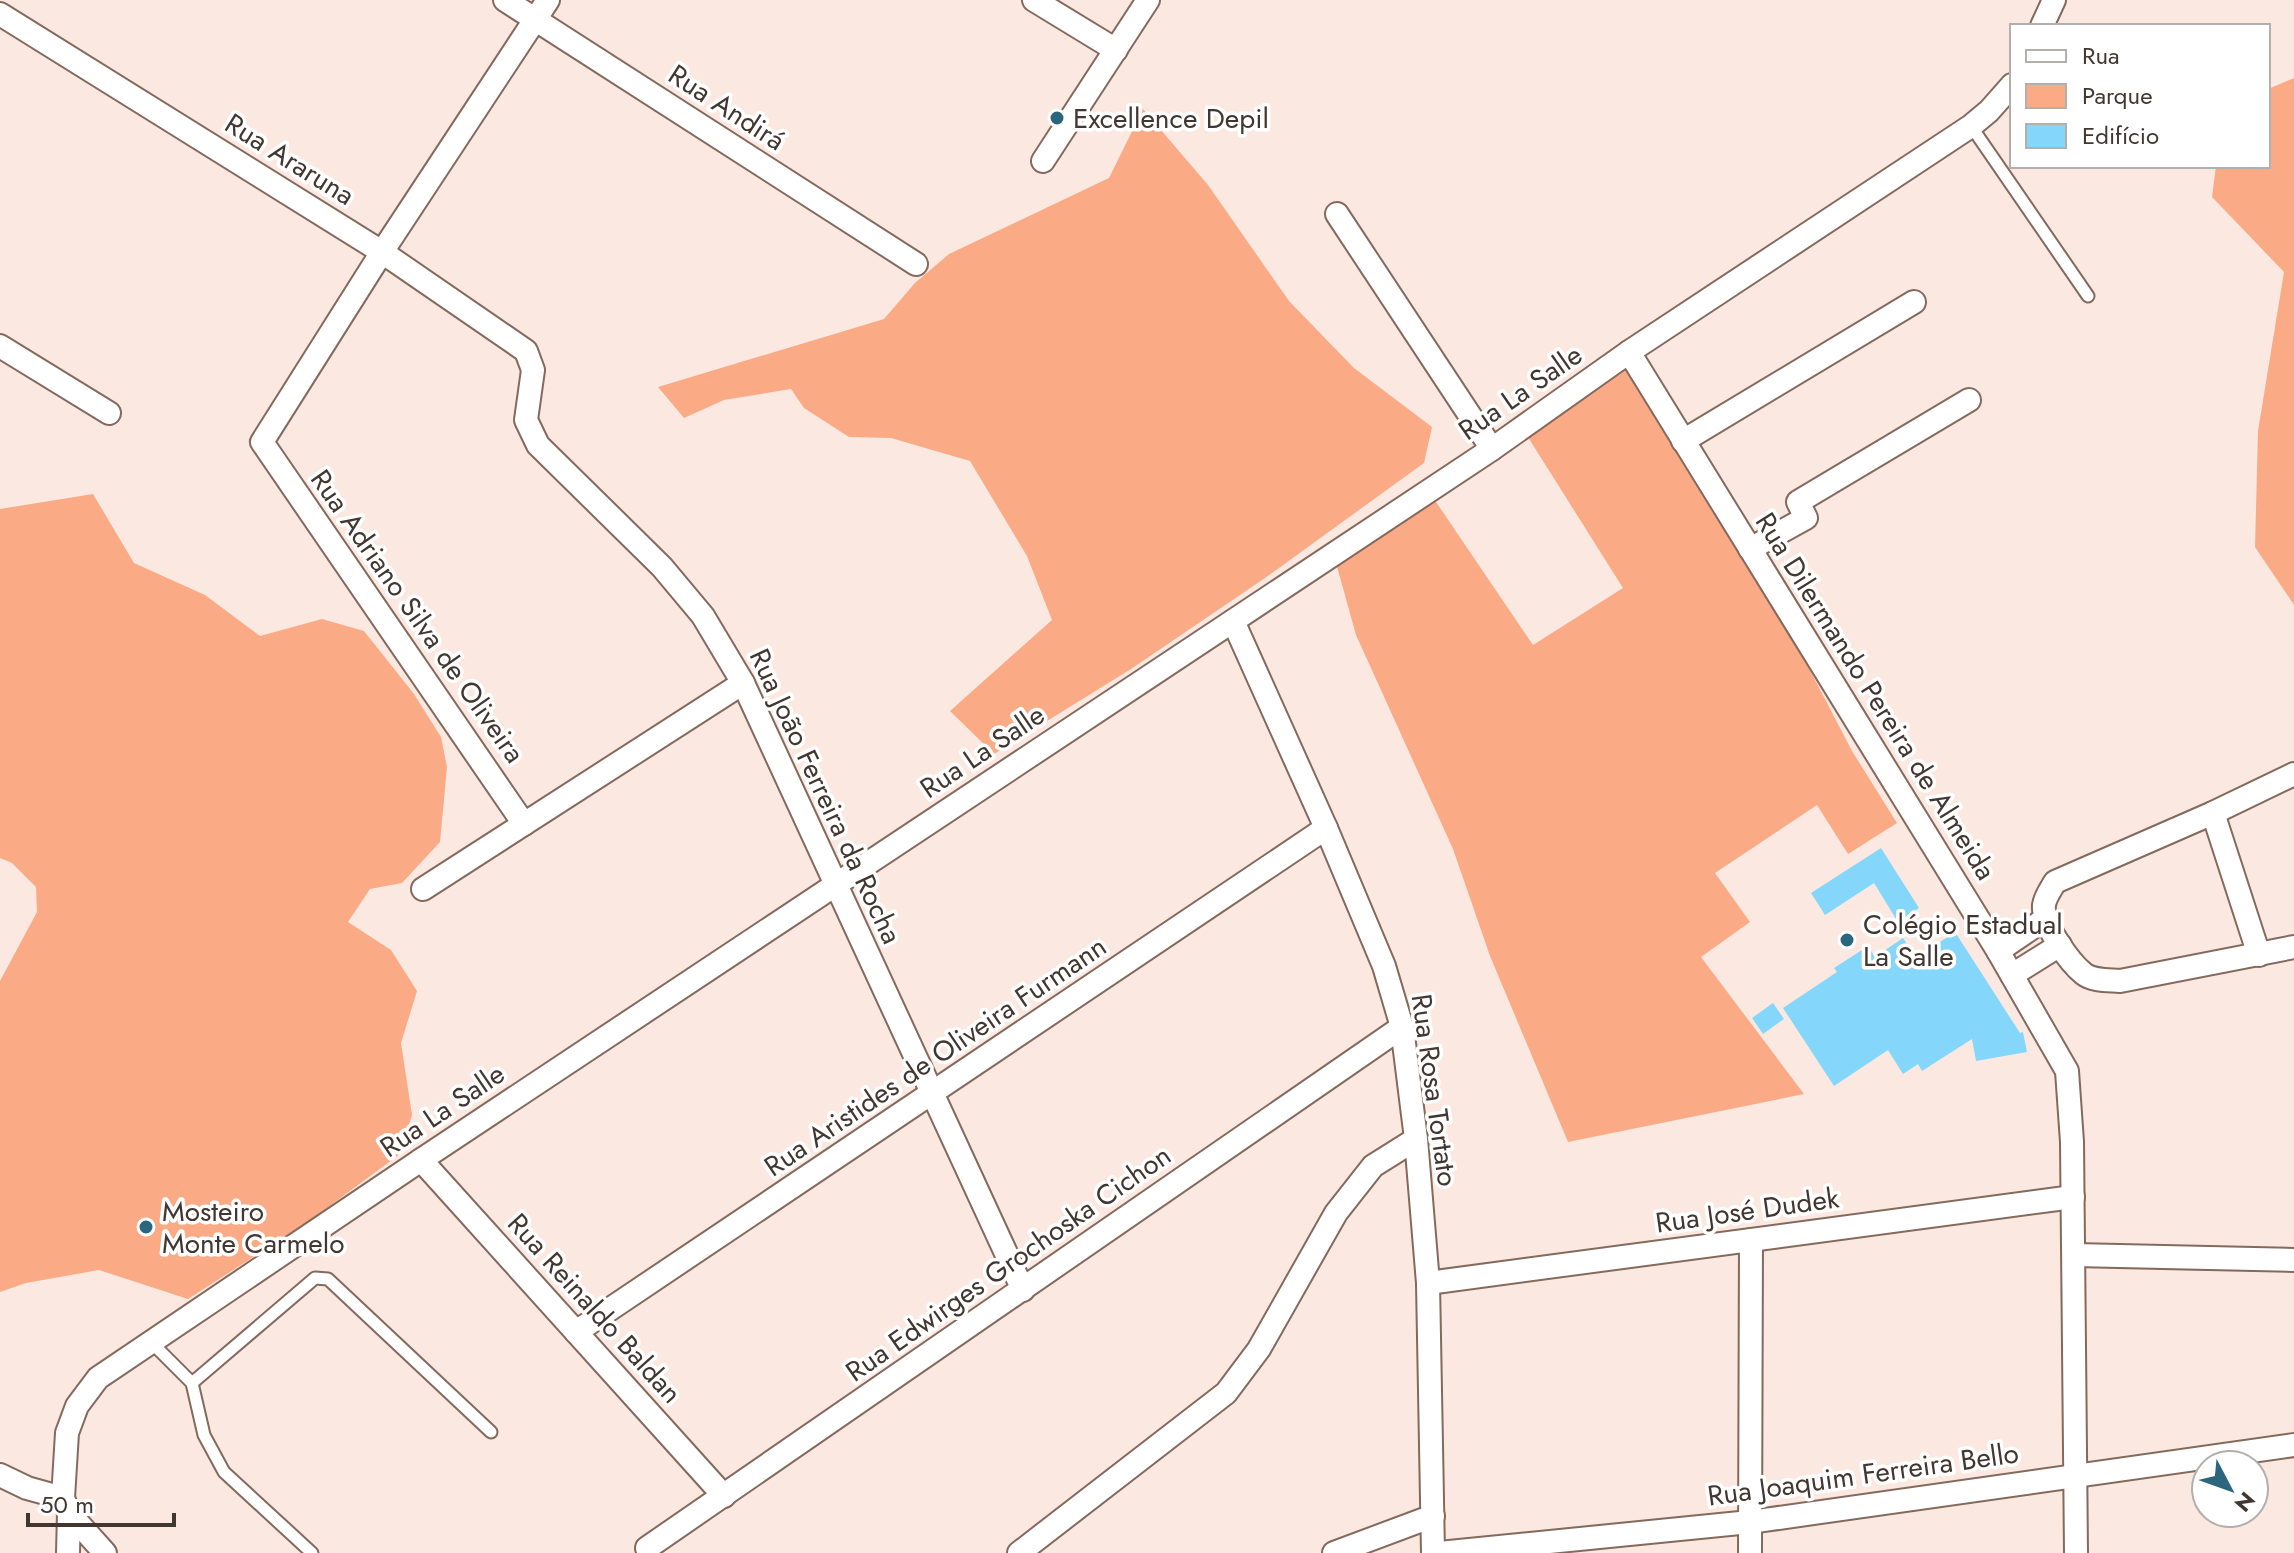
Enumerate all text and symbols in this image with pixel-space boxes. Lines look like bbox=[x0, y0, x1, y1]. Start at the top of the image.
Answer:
legend bbox=[2010, 24, 2270, 168]
text: Rua bbox=[2082, 38, 2120, 73]
street label: Rua Andirá bbox=[660, 54, 793, 161]
text: Parque bbox=[2082, 78, 2153, 113]
place label: Excellence Depil bbox=[1073, 98, 1269, 139]
street label: Rua Araruna bbox=[217, 103, 363, 216]
marker: Excellence Depil bbox=[1048, 109, 1066, 127]
text: Edifício bbox=[2082, 118, 2159, 153]
street label: Rua La Salle bbox=[1450, 335, 1591, 450]
street label: Rua Adriano Silva de Oliveira bbox=[300, 461, 535, 771]
street label: Rua Dilermando Pereira de Almeida bbox=[1745, 504, 2006, 888]
street label: Rua João Ferreira da Rocha bbox=[739, 642, 912, 951]
street label: Rua La Salle bbox=[912, 694, 1053, 808]
place label: Colégio Estadual La Salle bbox=[1863, 904, 2063, 977]
street label: Rua Aristides de Oliveira Furmann bbox=[756, 926, 1115, 1187]
marker: Colégio Estadual La Salle bbox=[1838, 931, 1856, 949]
street label: Rua Rosa Tortato bbox=[1401, 991, 1468, 1189]
street label: Rua La Salle bbox=[372, 1053, 513, 1167]
street label: Rua Edwirges Grochoska Cichon bbox=[837, 1135, 1179, 1392]
street label: Rua José Dudek bbox=[1653, 1177, 1842, 1244]
place label: Mosteiro Monte Carmelo bbox=[162, 1191, 344, 1264]
street label: Rua Reinaldo Baldan bbox=[498, 1204, 691, 1413]
marker: Mosteiro Monte Carmelo bbox=[137, 1218, 155, 1236]
street label: Rua Joaquim Ferreira Bello bbox=[1705, 1432, 2021, 1517]
north arrow bbox=[2190, 1449, 2270, 1529]
scale bar bbox=[28, 1477, 174, 1527]
text: N bbox=[2227, 1485, 2263, 1519]
text: 50 m bbox=[40, 1487, 94, 1522]

